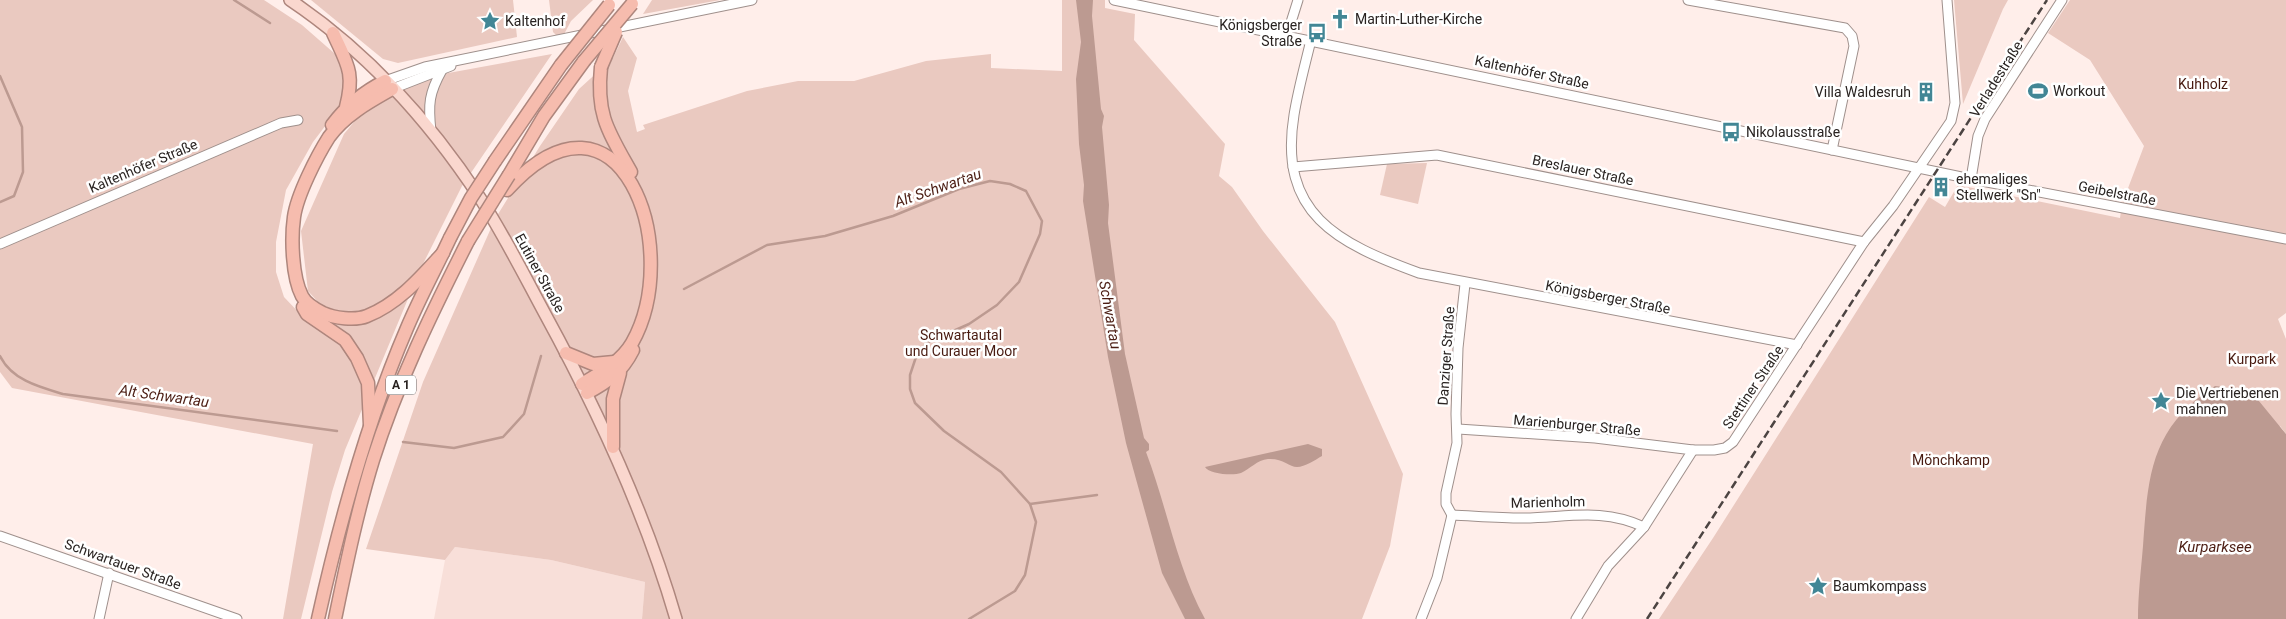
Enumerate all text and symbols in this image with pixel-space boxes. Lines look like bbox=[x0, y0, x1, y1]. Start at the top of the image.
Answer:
church icon: Martin-Luther-Kirche bbox=[1329, 8, 1351, 30]
place icon: Kaltenhof bbox=[479, 10, 501, 32]
place label: Martin-Luther-Kirche bbox=[1355, 11, 1482, 27]
place label: Kaltenhof bbox=[505, 13, 565, 29]
place label: Königsberger Straße bbox=[1219, 17, 1302, 49]
bus stop icon: Königsberger Straße bbox=[1306, 22, 1328, 44]
street label: Verladestraße bbox=[1966, 38, 2026, 120]
street label: Kaltenhöfer Straße bbox=[1473, 52, 1591, 92]
park label: Kuhholz bbox=[2178, 76, 2228, 92]
sports icon: Workout bbox=[2027, 80, 2049, 102]
building icon: Villa Waldesruh bbox=[1915, 81, 1937, 103]
place label: Workout bbox=[2053, 83, 2106, 99]
place label: Villa Waldesruh bbox=[1815, 84, 1911, 100]
bus stop icon: Nikolausstraße bbox=[1720, 121, 1742, 143]
place label: Nikolausstraße bbox=[1746, 124, 1840, 140]
street label: Kaltenhöfer Straße bbox=[86, 136, 200, 196]
street label: Breslauer Straße bbox=[1531, 151, 1635, 189]
water label: Alt Schwartau bbox=[891, 165, 984, 212]
place label: ehemaliges Stellwerk "Sn" bbox=[1956, 171, 2041, 203]
building icon: ehemaliges Stellwerk "Sn" bbox=[1930, 176, 1952, 198]
street label: Geibelstraße bbox=[2077, 178, 2157, 208]
street label: Eutiner Straße bbox=[512, 231, 568, 315]
street label: Königsberger Straße bbox=[1544, 277, 1672, 317]
water label: Schwartau bbox=[1095, 279, 1125, 351]
street label: Danziger Straße bbox=[1435, 306, 1457, 406]
park label: Schwartautal und Curauer Moor bbox=[905, 327, 1017, 359]
street label: Stettiner Straße bbox=[1719, 342, 1787, 432]
park label: Kurpark bbox=[2228, 351, 2277, 367]
road number: A 1 bbox=[386, 376, 416, 394]
water label: Alt Schwartau bbox=[117, 381, 210, 411]
place label: Die Vertriebenen mahnen bbox=[2176, 385, 2279, 417]
place icon: Die Vertriebenen mahnen bbox=[2150, 390, 2172, 412]
street label: Marienburger Straße bbox=[1513, 411, 1641, 439]
park label: Mönchkamp bbox=[1912, 452, 1990, 468]
street label: Marienholm bbox=[1511, 493, 1585, 511]
street label: Schwartauer Straße bbox=[63, 535, 183, 593]
water label: Kurparksee bbox=[2178, 538, 2252, 556]
place icon: Baumkompass bbox=[1807, 575, 1829, 597]
place label: Baumkompass bbox=[1833, 578, 1927, 594]

